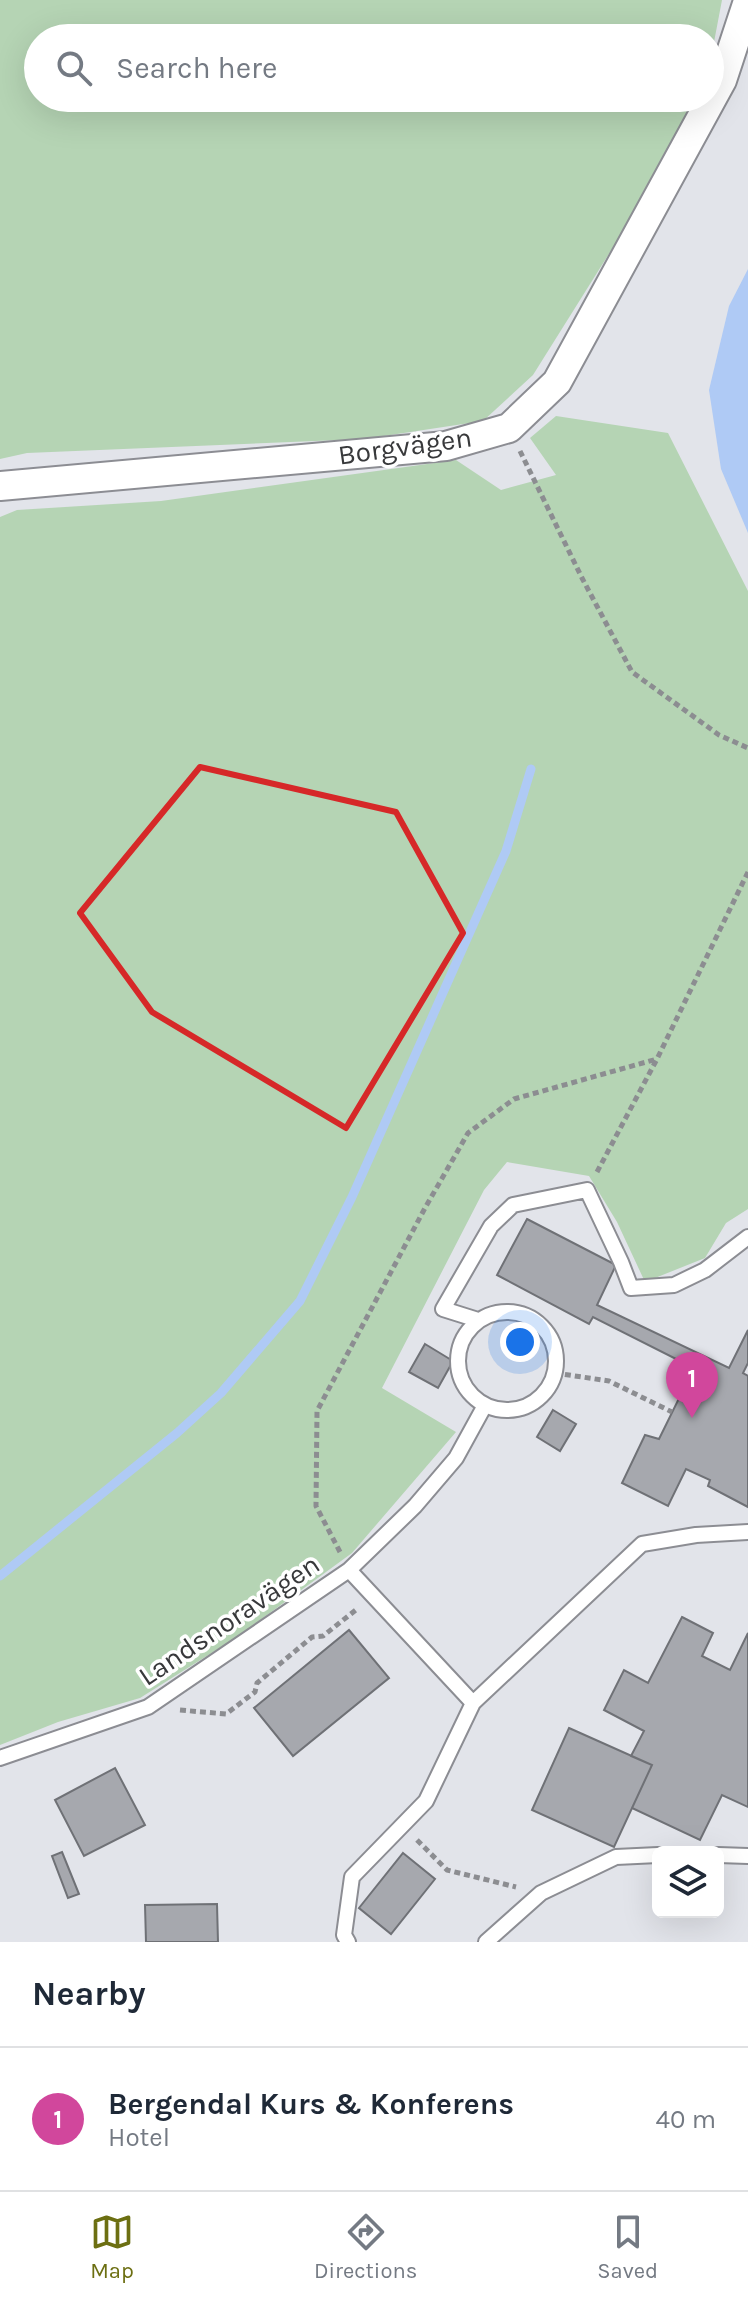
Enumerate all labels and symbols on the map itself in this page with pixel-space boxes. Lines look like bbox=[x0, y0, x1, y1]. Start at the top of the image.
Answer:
street label: Borgvägen bbox=[336, 420, 474, 472]
your location bbox=[500, 1322, 540, 1362]
pin: 1 bbox=[666, 1352, 718, 1418]
street label: Landsnoravägen bbox=[132, 1547, 326, 1693]

